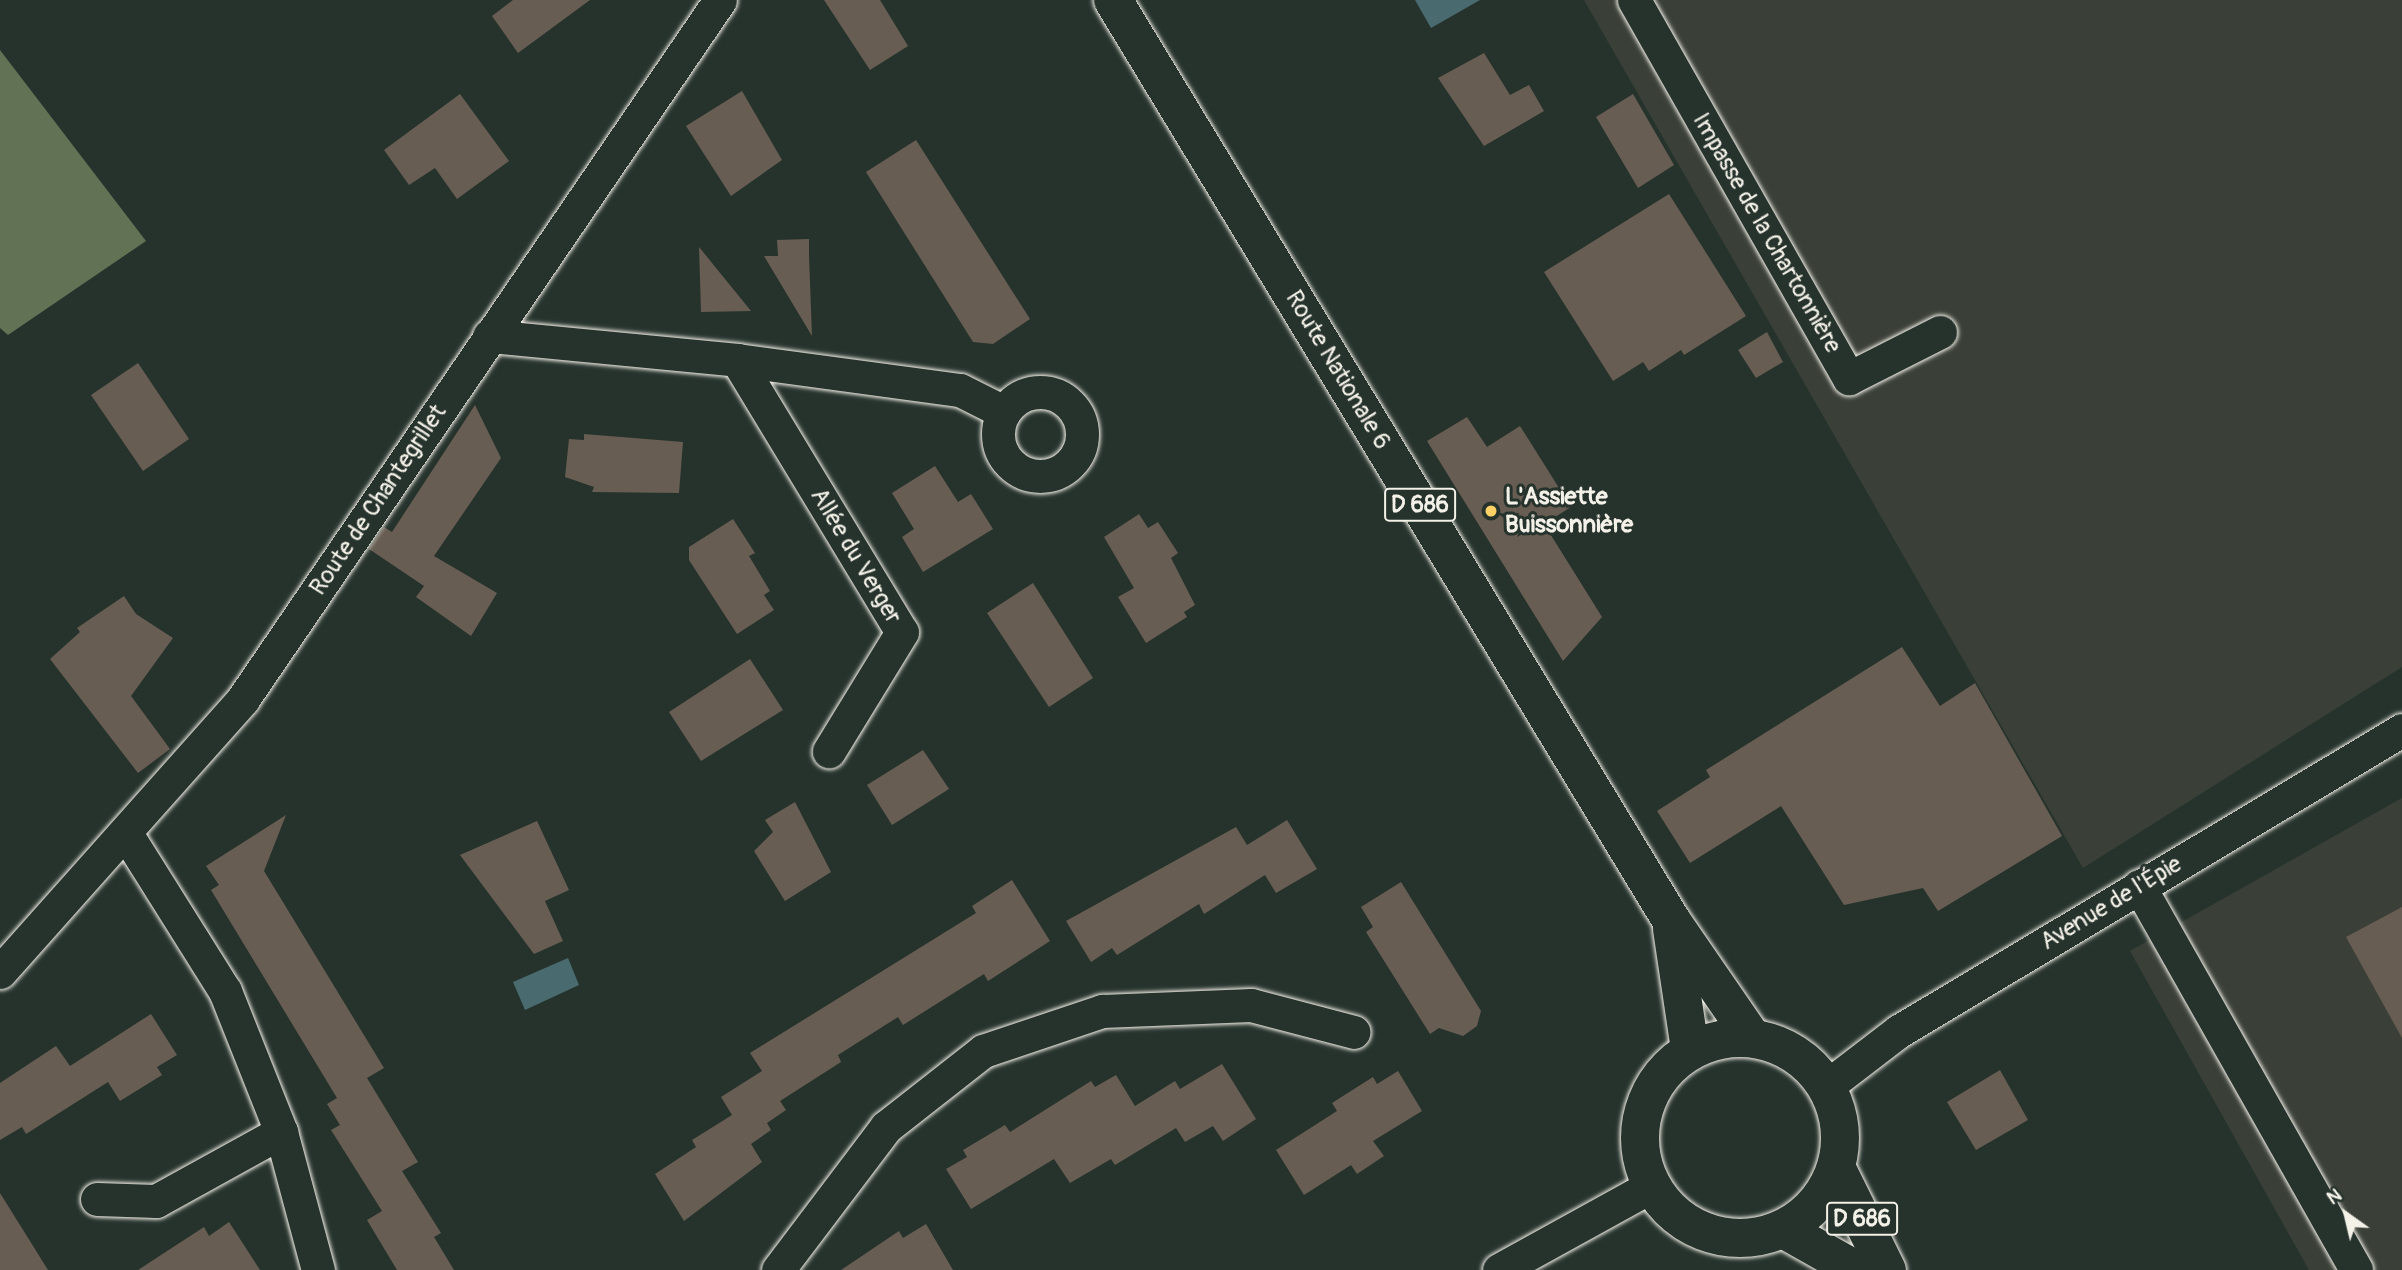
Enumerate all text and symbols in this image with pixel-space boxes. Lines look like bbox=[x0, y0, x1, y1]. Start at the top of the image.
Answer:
street label: Impasse de la Chartonnière bbox=[1686, 108, 1848, 358]
street label: Route Nationale 6 bbox=[1279, 285, 1397, 455]
street label: Route de Chantegrillet bbox=[303, 399, 453, 601]
street label: Allée du Verger bbox=[804, 483, 908, 629]
place label: L'Assiette Buissonnière bbox=[1505, 483, 1633, 539]
road number: D 686 bbox=[1383, 485, 1457, 524]
marker: L'Assiette Buissonnière bbox=[1483, 503, 1499, 519]
street label: Avenue de l'Épie bbox=[2035, 850, 2187, 956]
north arrow bbox=[2311, 1179, 2381, 1249]
text: N bbox=[2322, 1183, 2346, 1210]
road number: D 686 bbox=[1825, 1200, 1899, 1238]

